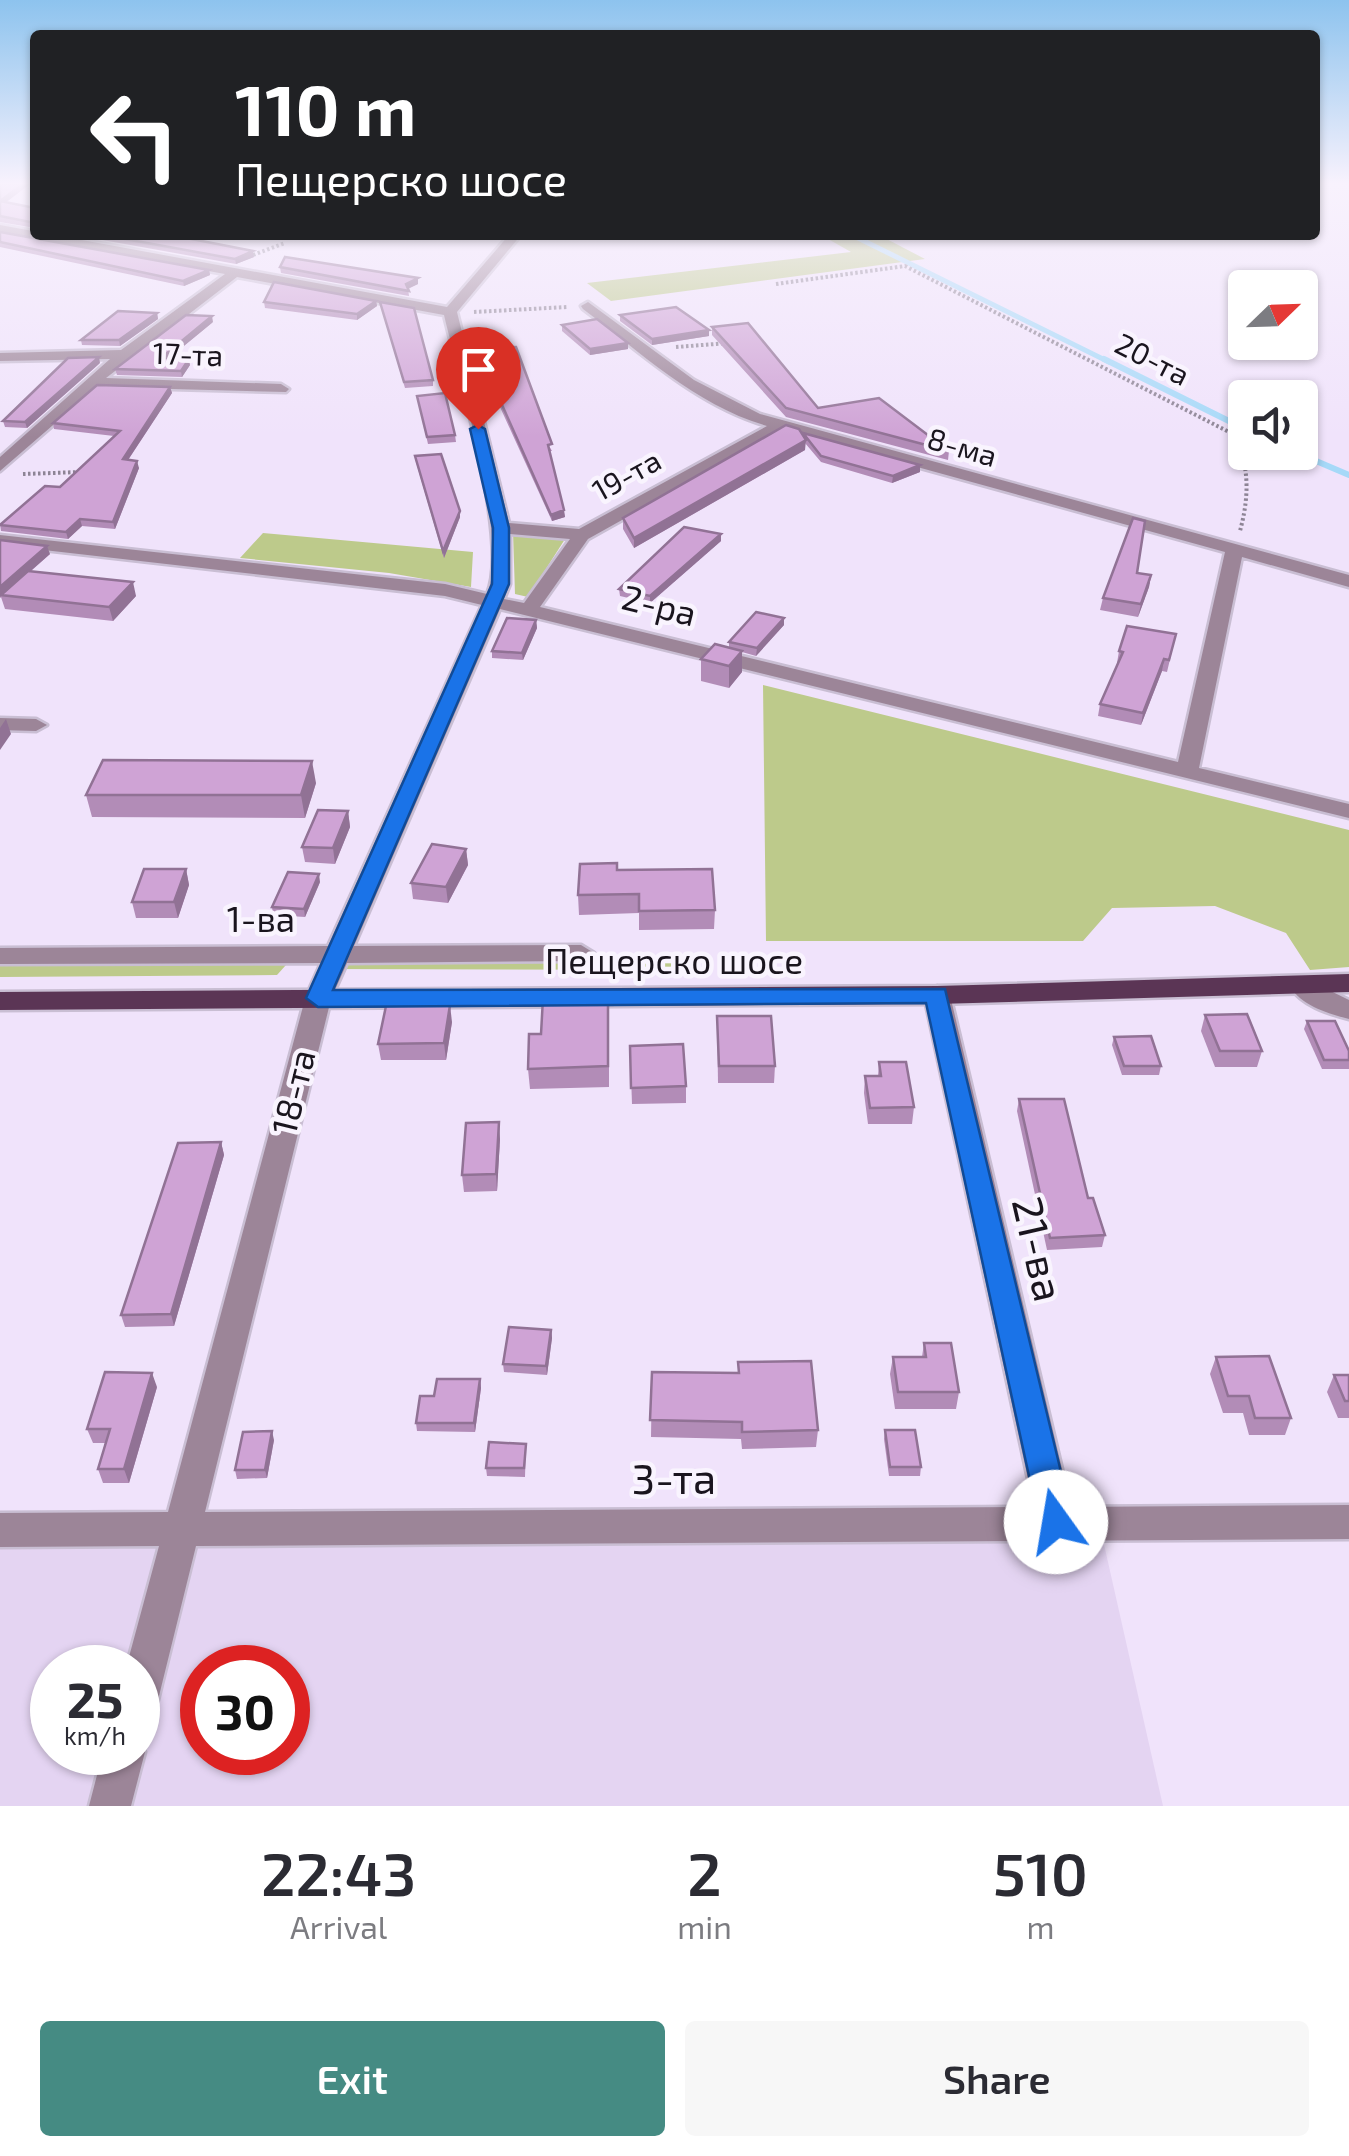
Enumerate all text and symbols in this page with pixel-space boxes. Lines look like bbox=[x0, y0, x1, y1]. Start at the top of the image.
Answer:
text: 110 m bbox=[235, 66, 416, 150]
icon: left bbox=[70, 70, 200, 200]
text: Пещерско шосе bbox=[235, 151, 567, 205]
north arrow bbox=[1228, 270, 1318, 360]
map controls bbox=[1228, 270, 1318, 470]
street label: 20-та bbox=[1110, 324, 1196, 392]
pin bbox=[436, 327, 521, 430]
street label: 17-та bbox=[152, 334, 224, 372]
icon: arrive bbox=[451, 342, 506, 397]
button: sound bbox=[1228, 380, 1318, 470]
street label: 8-ма bbox=[924, 419, 1001, 473]
street label: 19-та bbox=[586, 441, 667, 508]
street label: 2-ра bbox=[618, 575, 701, 634]
street label: 1-ва bbox=[227, 897, 295, 939]
street label: Пещерско шосе bbox=[545, 939, 803, 981]
street label: 18-та bbox=[261, 1045, 323, 1138]
street label: 21-ва bbox=[1004, 1191, 1076, 1306]
street label: 3-та bbox=[632, 1452, 716, 1502]
position arrow bbox=[1004, 1470, 1108, 1574]
speed limit sign: 30 bbox=[180, 1645, 310, 1775]
text: 25 bbox=[67, 1668, 123, 1728]
text: km/h bbox=[64, 1720, 126, 1750]
text: 22:43 bbox=[261, 1836, 416, 1908]
text: 2 bbox=[687, 1836, 722, 1908]
text: 510 bbox=[993, 1836, 1088, 1908]
text: Arrival bbox=[290, 1907, 387, 1945]
text: min bbox=[677, 1907, 732, 1945]
text: m bbox=[1026, 1907, 1054, 1945]
button: Exit bbox=[40, 2021, 665, 2136]
button: Share bbox=[685, 2021, 1309, 2136]

